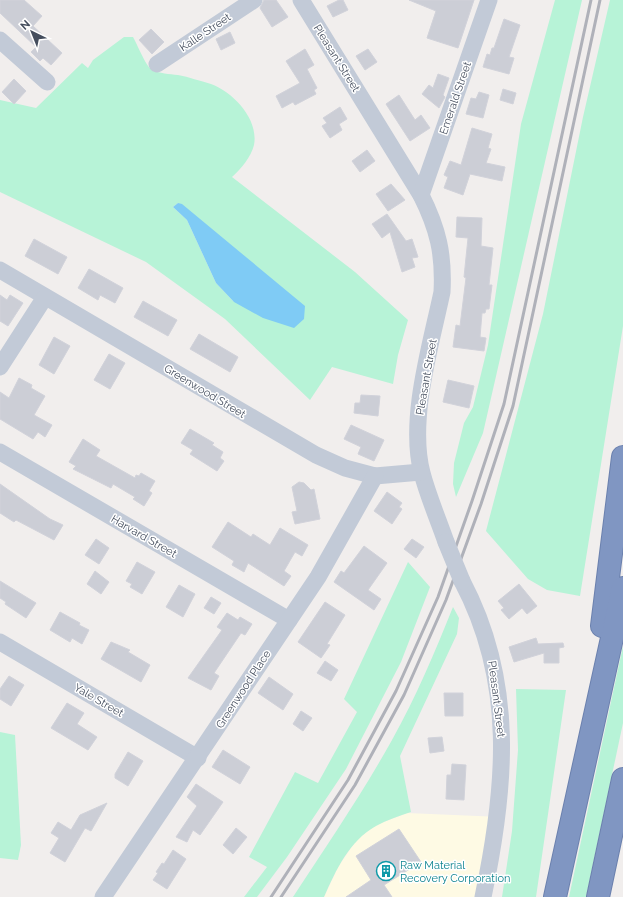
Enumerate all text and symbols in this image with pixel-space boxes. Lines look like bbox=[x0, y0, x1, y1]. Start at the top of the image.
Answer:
street label: Kalle Street bbox=[177, 10, 234, 54]
north arrow bbox=[12, 12, 52, 52]
text: N bbox=[18, 17, 33, 33]
street label: Pleasant Street bbox=[311, 22, 363, 95]
street label: Emerald Street bbox=[437, 60, 474, 136]
street label: Pleasant Street bbox=[413, 338, 440, 416]
street label: Greenwood Street bbox=[162, 362, 248, 421]
street label: Harvard Street bbox=[109, 512, 179, 561]
street label: Greenwood Place bbox=[213, 647, 274, 731]
street label: Pleasant Street bbox=[485, 660, 508, 738]
street label: Yale Street bbox=[72, 681, 126, 720]
place label: Raw Material Recovery Corporation bbox=[400, 859, 510, 885]
building icon: Raw Material Recovery Corporation bbox=[375, 860, 397, 882]

